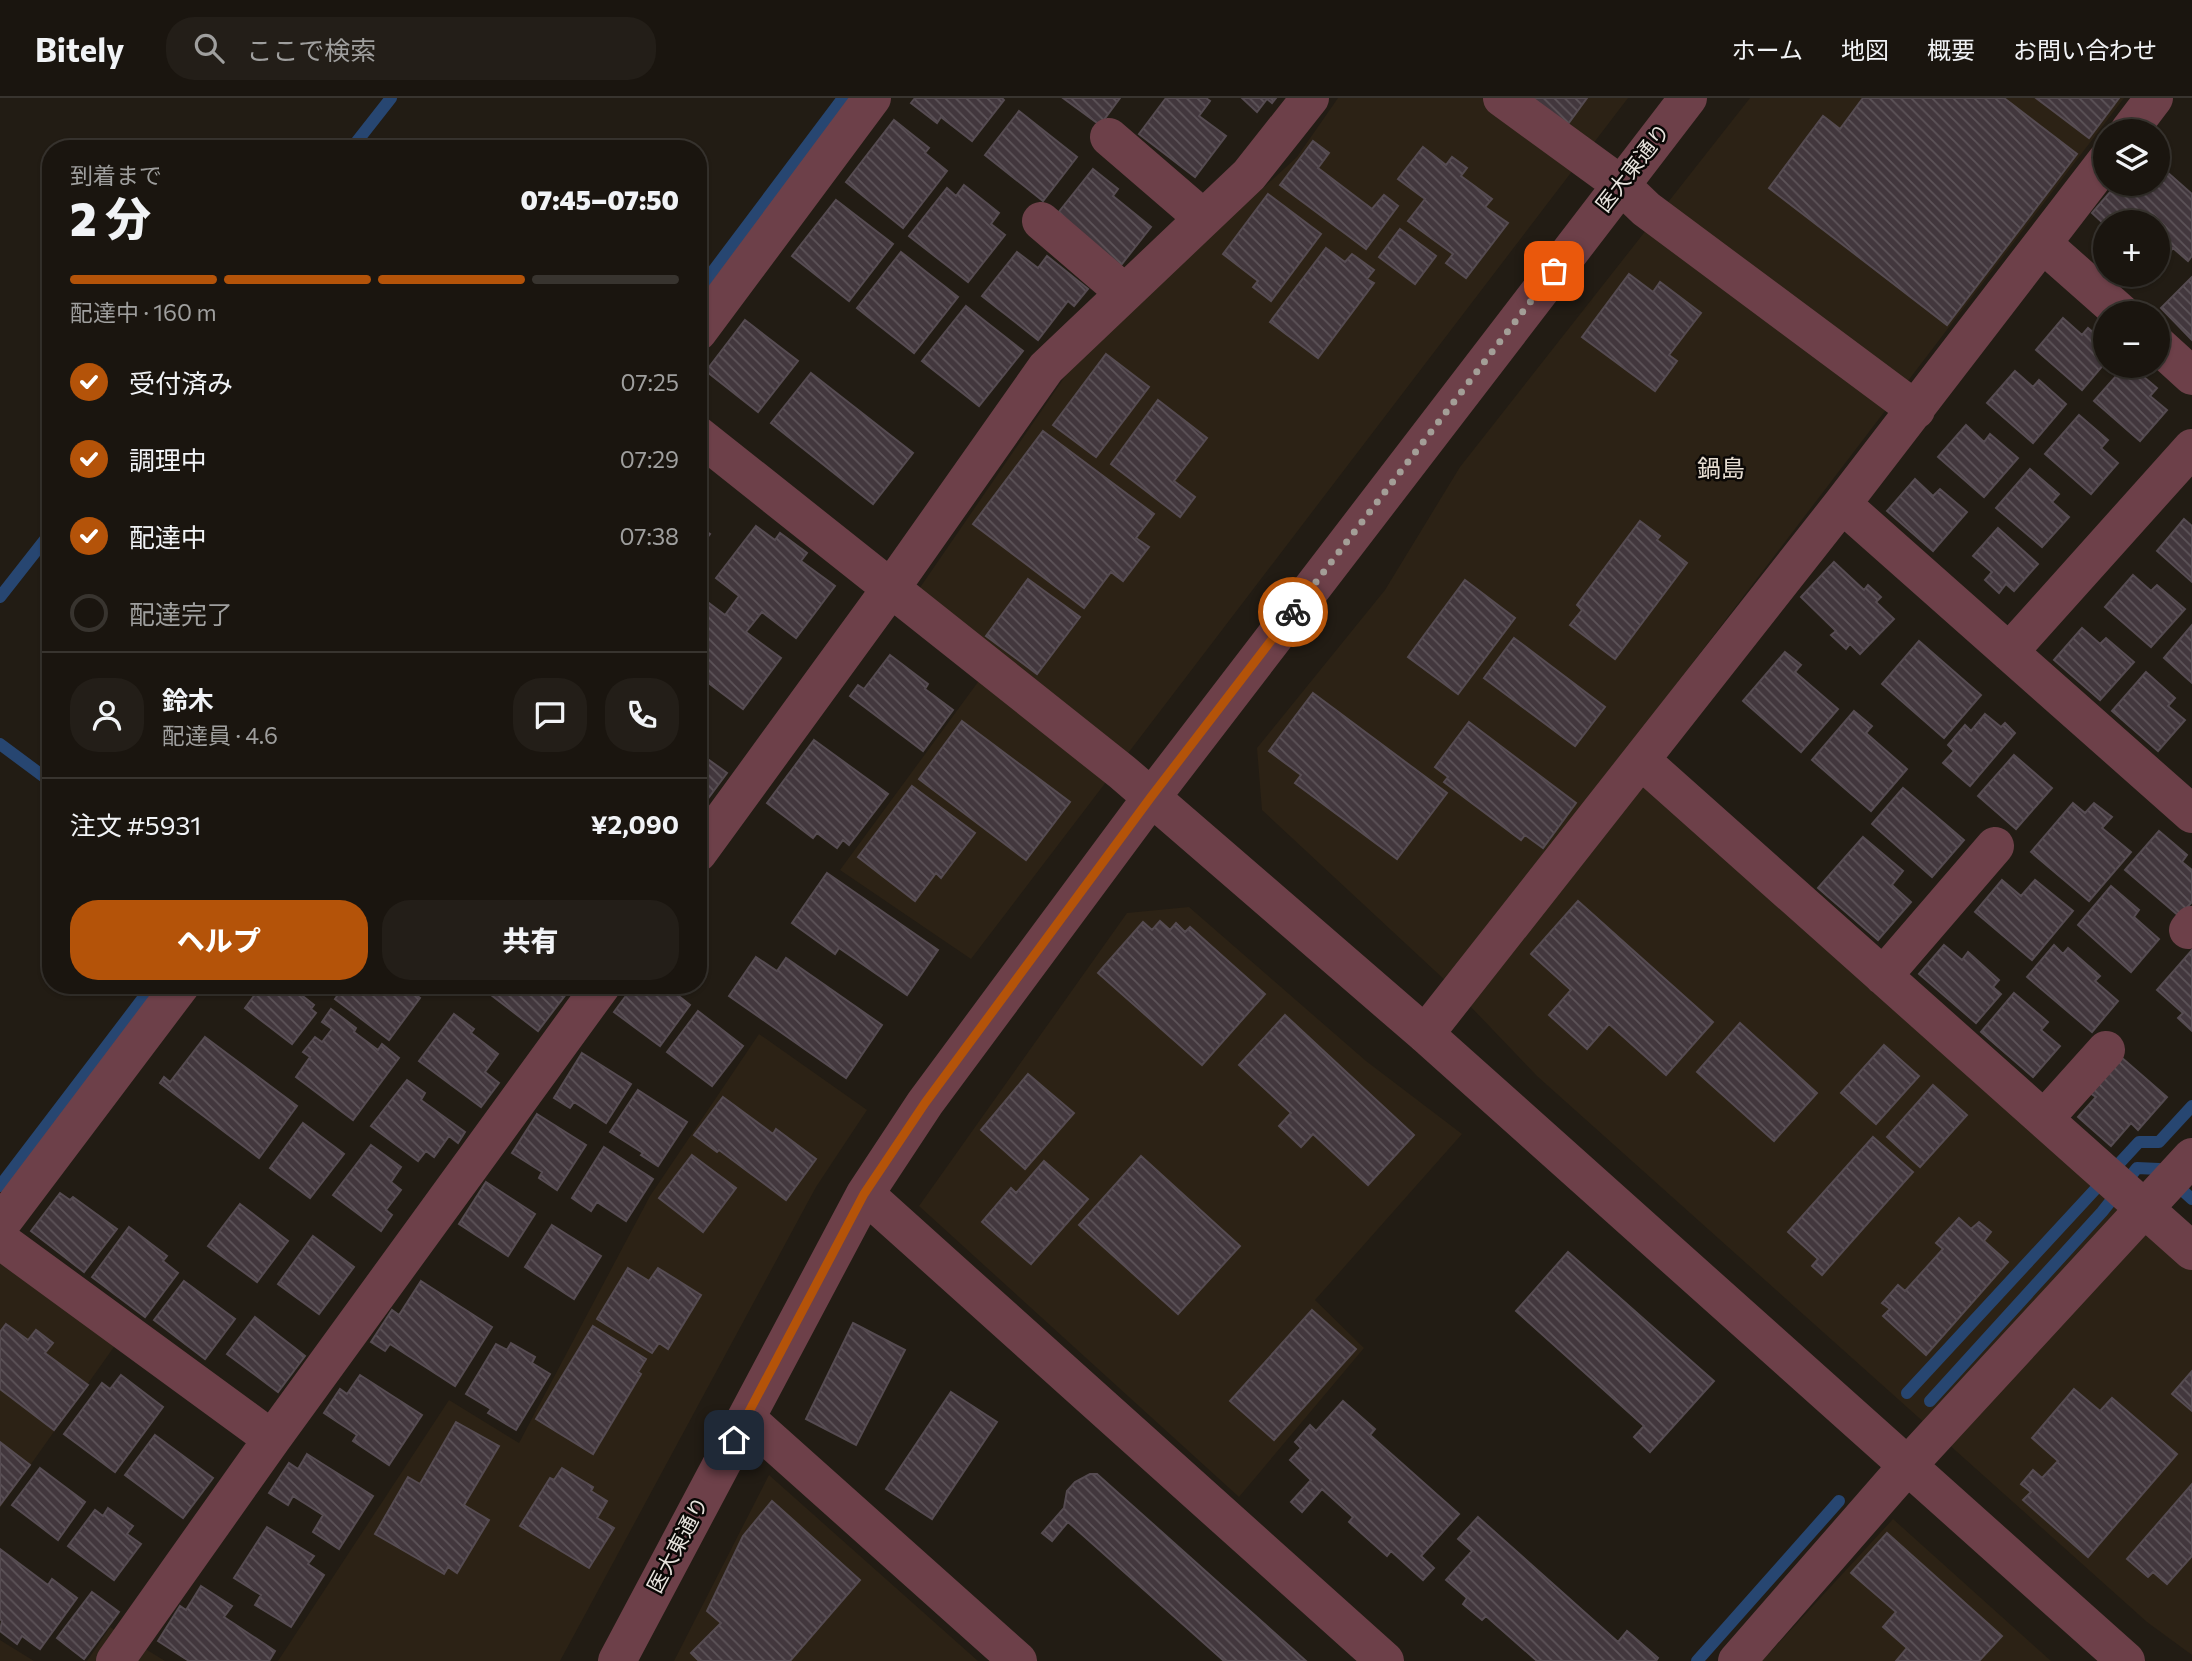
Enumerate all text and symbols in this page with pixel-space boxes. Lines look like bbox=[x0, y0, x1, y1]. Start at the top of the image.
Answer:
search box bbox=[166, 17, 656, 80]
text: Bitely bbox=[35, 28, 124, 69]
icon: search bbox=[190, 29, 228, 67]
text: ここで検索 bbox=[246, 34, 376, 65]
text: ホーム bbox=[1732, 35, 1803, 64]
text: 地図 bbox=[1841, 35, 1889, 64]
text: 概要 bbox=[1927, 35, 1975, 64]
text: お問い合わせ bbox=[2013, 35, 2157, 64]
street label: 医大東通り bbox=[1590, 118, 1674, 216]
map controls bbox=[2093, 119, 2170, 378]
button: layers bbox=[2093, 119, 2170, 196]
text: 到着まで bbox=[70, 161, 162, 189]
text: 07:45–07:50 bbox=[520, 184, 679, 215]
text: 2 分 bbox=[70, 189, 151, 245]
button: + bbox=[2093, 210, 2170, 287]
pin bbox=[1524, 241, 1584, 301]
icon: bag bbox=[1535, 252, 1573, 290]
text: 配達中 · 160 m bbox=[70, 298, 217, 326]
button: − bbox=[2093, 301, 2170, 378]
icon: check bbox=[70, 363, 108, 401]
text: 受付済み bbox=[129, 367, 233, 398]
text: 07:25 bbox=[621, 368, 679, 396]
icon: check bbox=[70, 440, 108, 478]
text: 調理中 bbox=[129, 444, 207, 475]
text: 07:29 bbox=[620, 445, 679, 473]
district label: 鍋島 bbox=[1697, 453, 1745, 482]
icon: check bbox=[70, 517, 108, 555]
text: 配達中 bbox=[129, 521, 207, 552]
text: 07:38 bbox=[619, 522, 679, 550]
courier bbox=[1258, 577, 1328, 647]
icon: bike bbox=[1274, 593, 1312, 631]
text: 配達完了 bbox=[129, 598, 233, 629]
button: person bbox=[70, 678, 144, 752]
button: chat bbox=[513, 678, 587, 752]
button: phone bbox=[605, 678, 679, 752]
text: 鈴木 bbox=[162, 684, 214, 715]
text: 配達員 · 4.6 bbox=[162, 721, 278, 749]
text: ¥2,090 bbox=[591, 808, 679, 839]
text: 注文 #5931 bbox=[70, 809, 201, 840]
button: ヘルプ bbox=[70, 900, 368, 980]
button: 共有 bbox=[382, 900, 679, 980]
pin bbox=[704, 1410, 764, 1470]
icon: home bbox=[715, 1421, 753, 1459]
street label: 医大東通り bbox=[641, 1492, 712, 1597]

